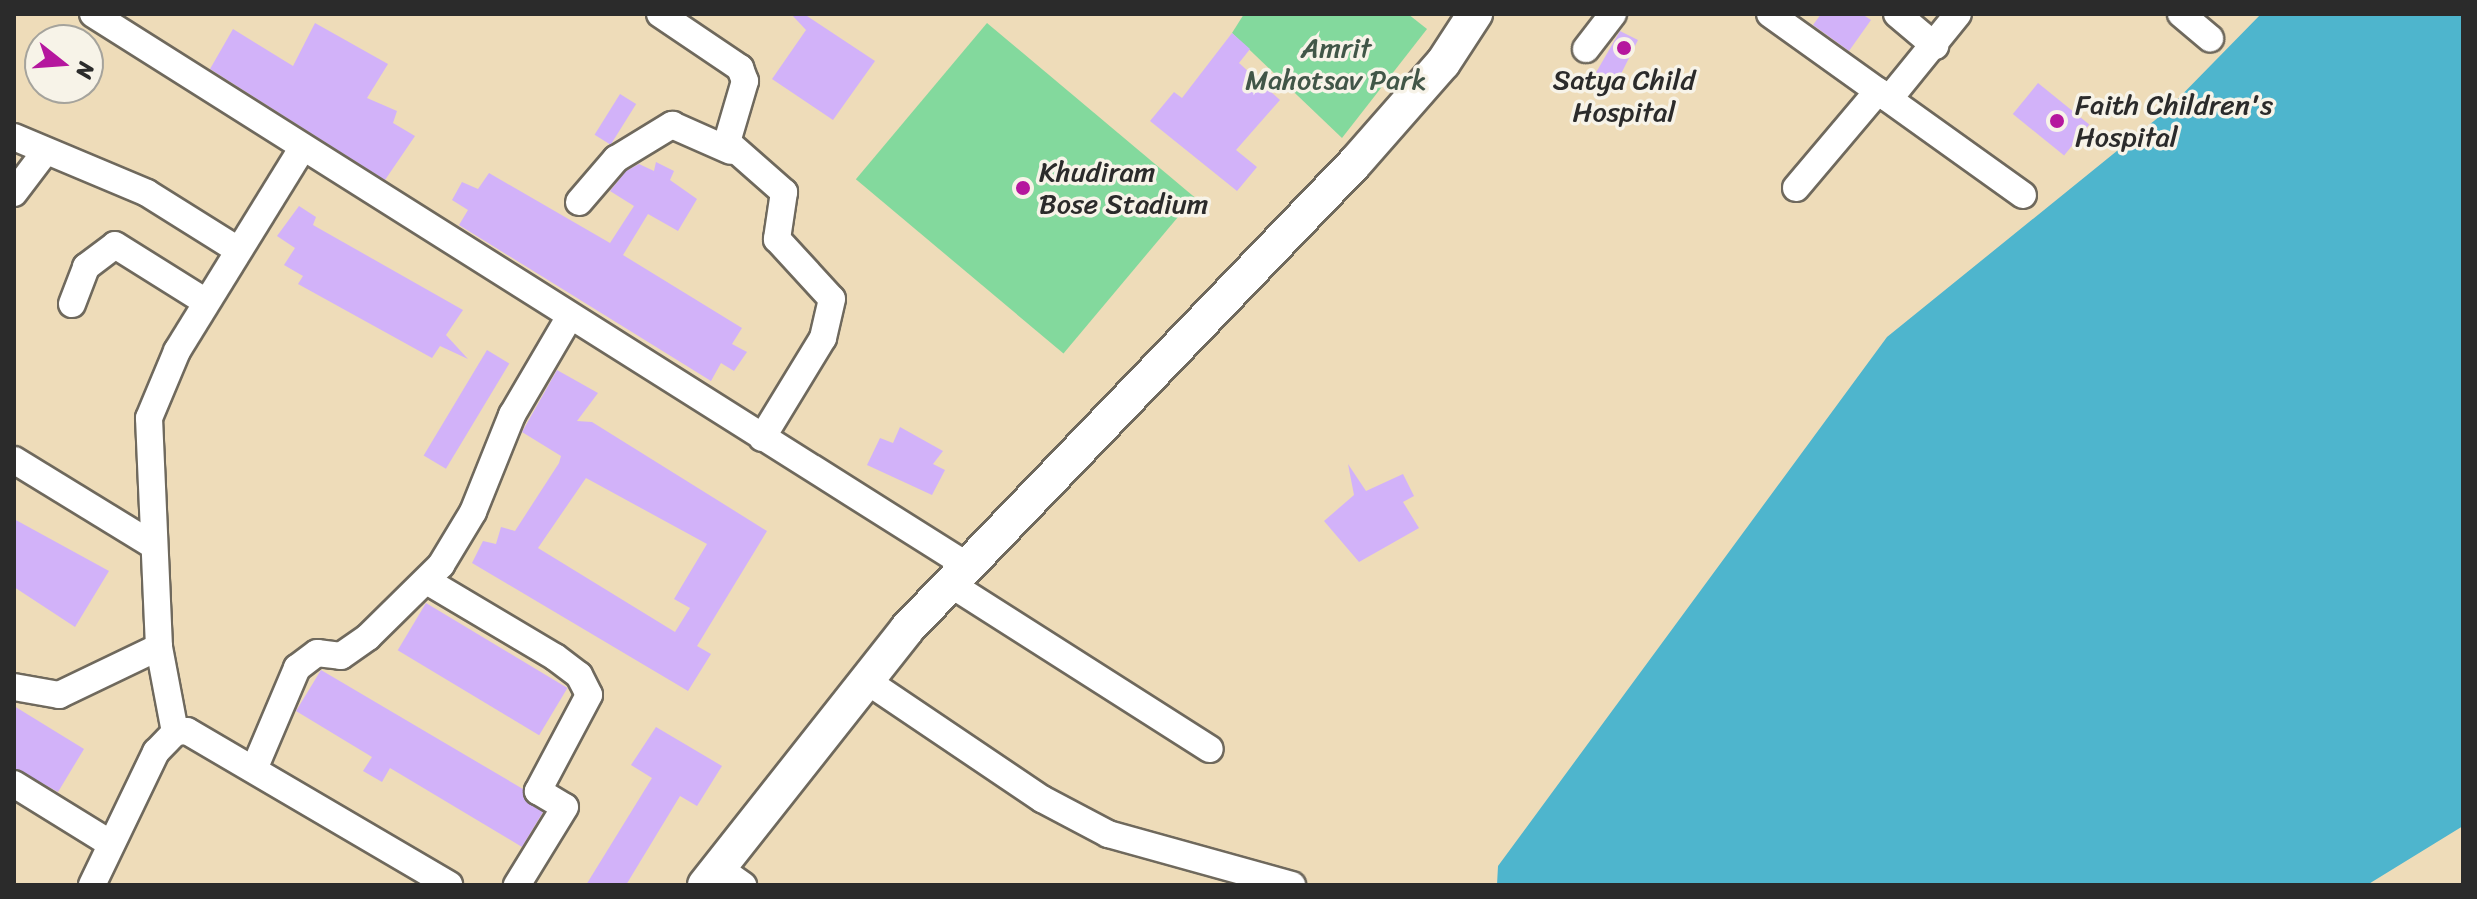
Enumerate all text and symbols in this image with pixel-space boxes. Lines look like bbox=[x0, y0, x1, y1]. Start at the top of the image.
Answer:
north arrow bbox=[24, 24, 104, 104]
park label: Amrit Mahotsav Park bbox=[1245, 31, 1427, 97]
marker: Satya Child Hospital bbox=[1613, 37, 1635, 59]
text: N bbox=[65, 58, 106, 84]
place label: Satya Child Hospital bbox=[1553, 63, 1695, 129]
place label: Faith Children's Hospital bbox=[2075, 88, 2272, 154]
marker: Faith Children's Hospital bbox=[2046, 110, 2068, 132]
place label: Khudiram Bose Stadium bbox=[1039, 155, 1208, 221]
marker: Khudiram Bose Stadium bbox=[1014, 179, 1032, 197]

